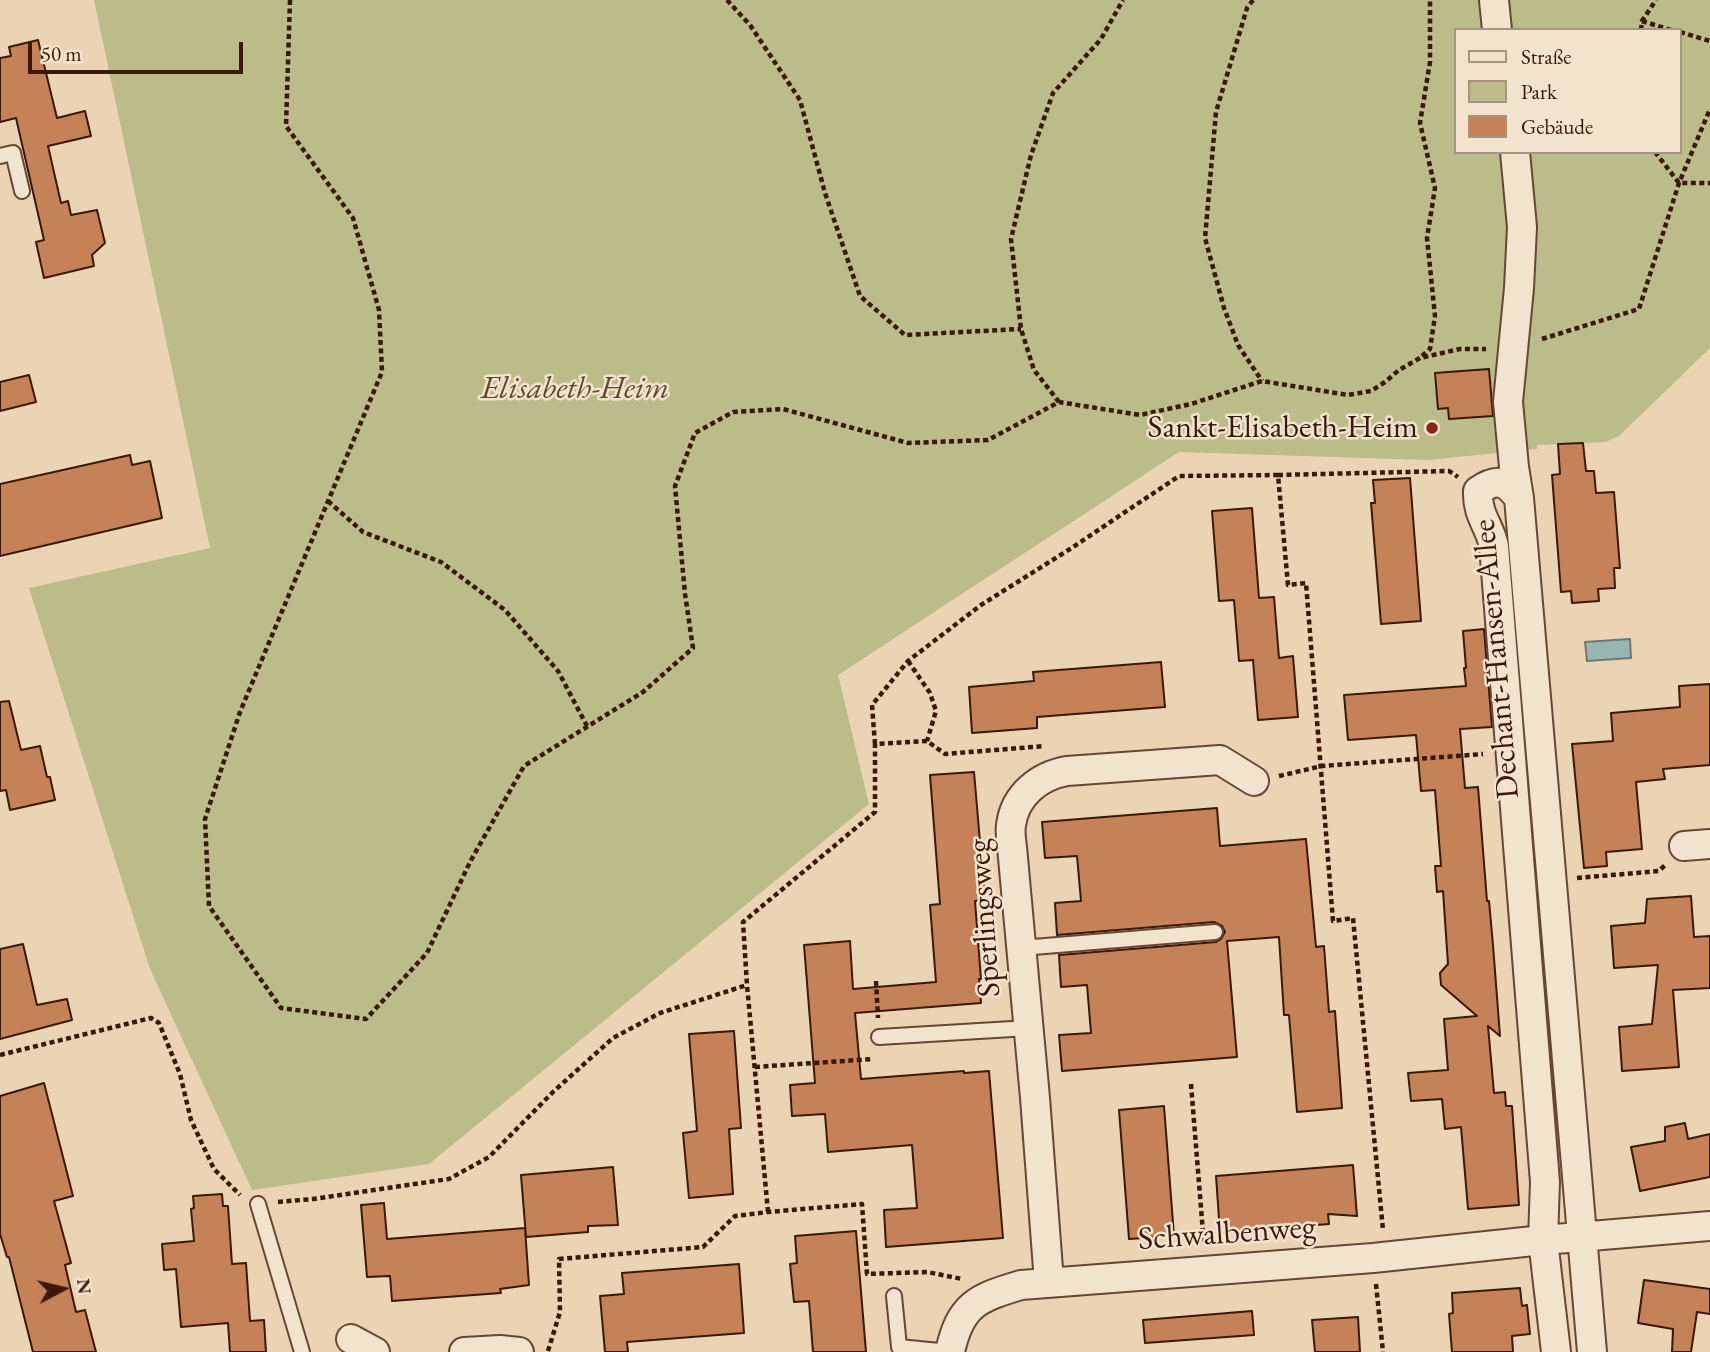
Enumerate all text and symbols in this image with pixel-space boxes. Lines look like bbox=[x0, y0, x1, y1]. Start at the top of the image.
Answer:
scale bar bbox=[32, 28, 247, 72]
legend bbox=[1454, 28, 1682, 154]
text: 50 m bbox=[41, 40, 82, 67]
text: Straße bbox=[1521, 43, 1572, 70]
text: Park bbox=[1521, 78, 1557, 105]
text: Gebäude bbox=[1521, 113, 1593, 140]
park label: Elisabeth-Heim bbox=[481, 370, 669, 408]
place label: Sankt-Elisabeth-Heim bbox=[1148, 409, 1418, 447]
marker: Sankt-Elisabeth-Heim bbox=[1424, 420, 1440, 436]
street label: Dechant-Hansen-Allee bbox=[1466, 518, 1528, 800]
street label: Sperlingsweg bbox=[960, 837, 1010, 999]
street label: Schwalbenweg bbox=[1137, 1209, 1317, 1259]
north arrow bbox=[28, 1254, 98, 1324]
text: N bbox=[71, 1277, 98, 1296]

